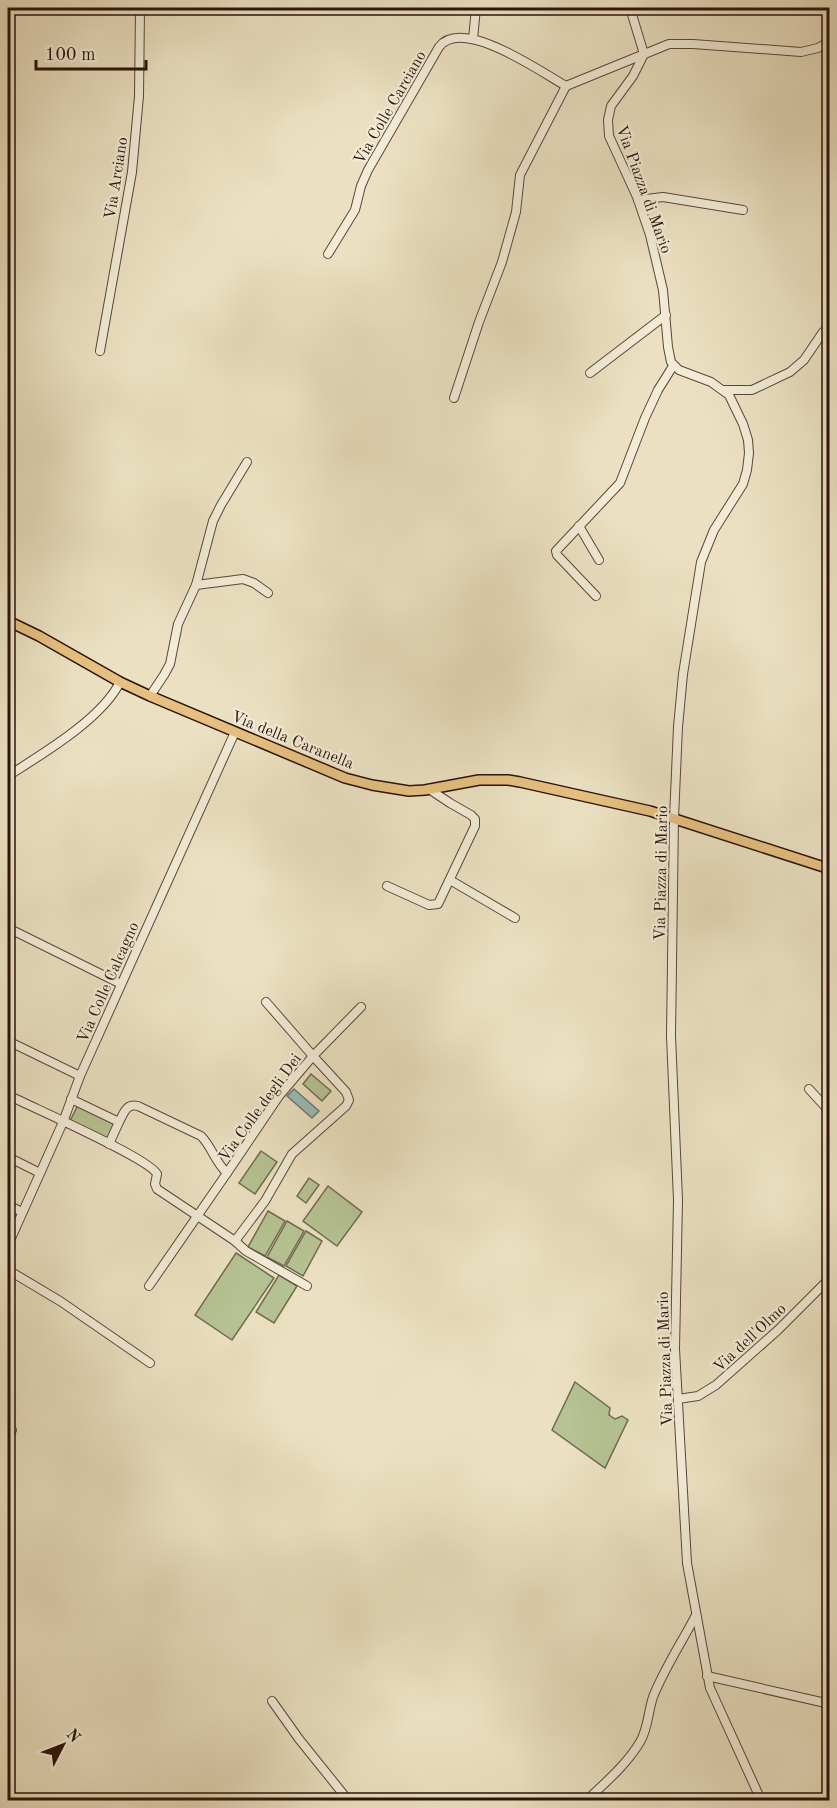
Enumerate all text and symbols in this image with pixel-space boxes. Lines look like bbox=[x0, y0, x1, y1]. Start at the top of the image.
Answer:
scale bar bbox=[36, 33, 146, 71]
text: 100 m bbox=[45, 46, 96, 64]
street label: Via Colle Carciano bbox=[352, 48, 430, 168]
street label: Via Piazza di Mario bbox=[612, 123, 674, 256]
street label: Via Arciano bbox=[103, 136, 131, 221]
street label: Via della Caranella bbox=[229, 709, 356, 773]
street label: Via Piazza di Mario bbox=[653, 805, 671, 941]
street label: Via Colle Calcagno bbox=[75, 920, 143, 1046]
street label: Via Colle degli Dei bbox=[216, 1051, 305, 1165]
street label: Via Piazza di Mario bbox=[656, 1291, 676, 1427]
street label: Via dell'Olmo bbox=[711, 1301, 790, 1376]
north arrow bbox=[33, 1715, 93, 1775]
text: N bbox=[63, 1726, 83, 1747]

